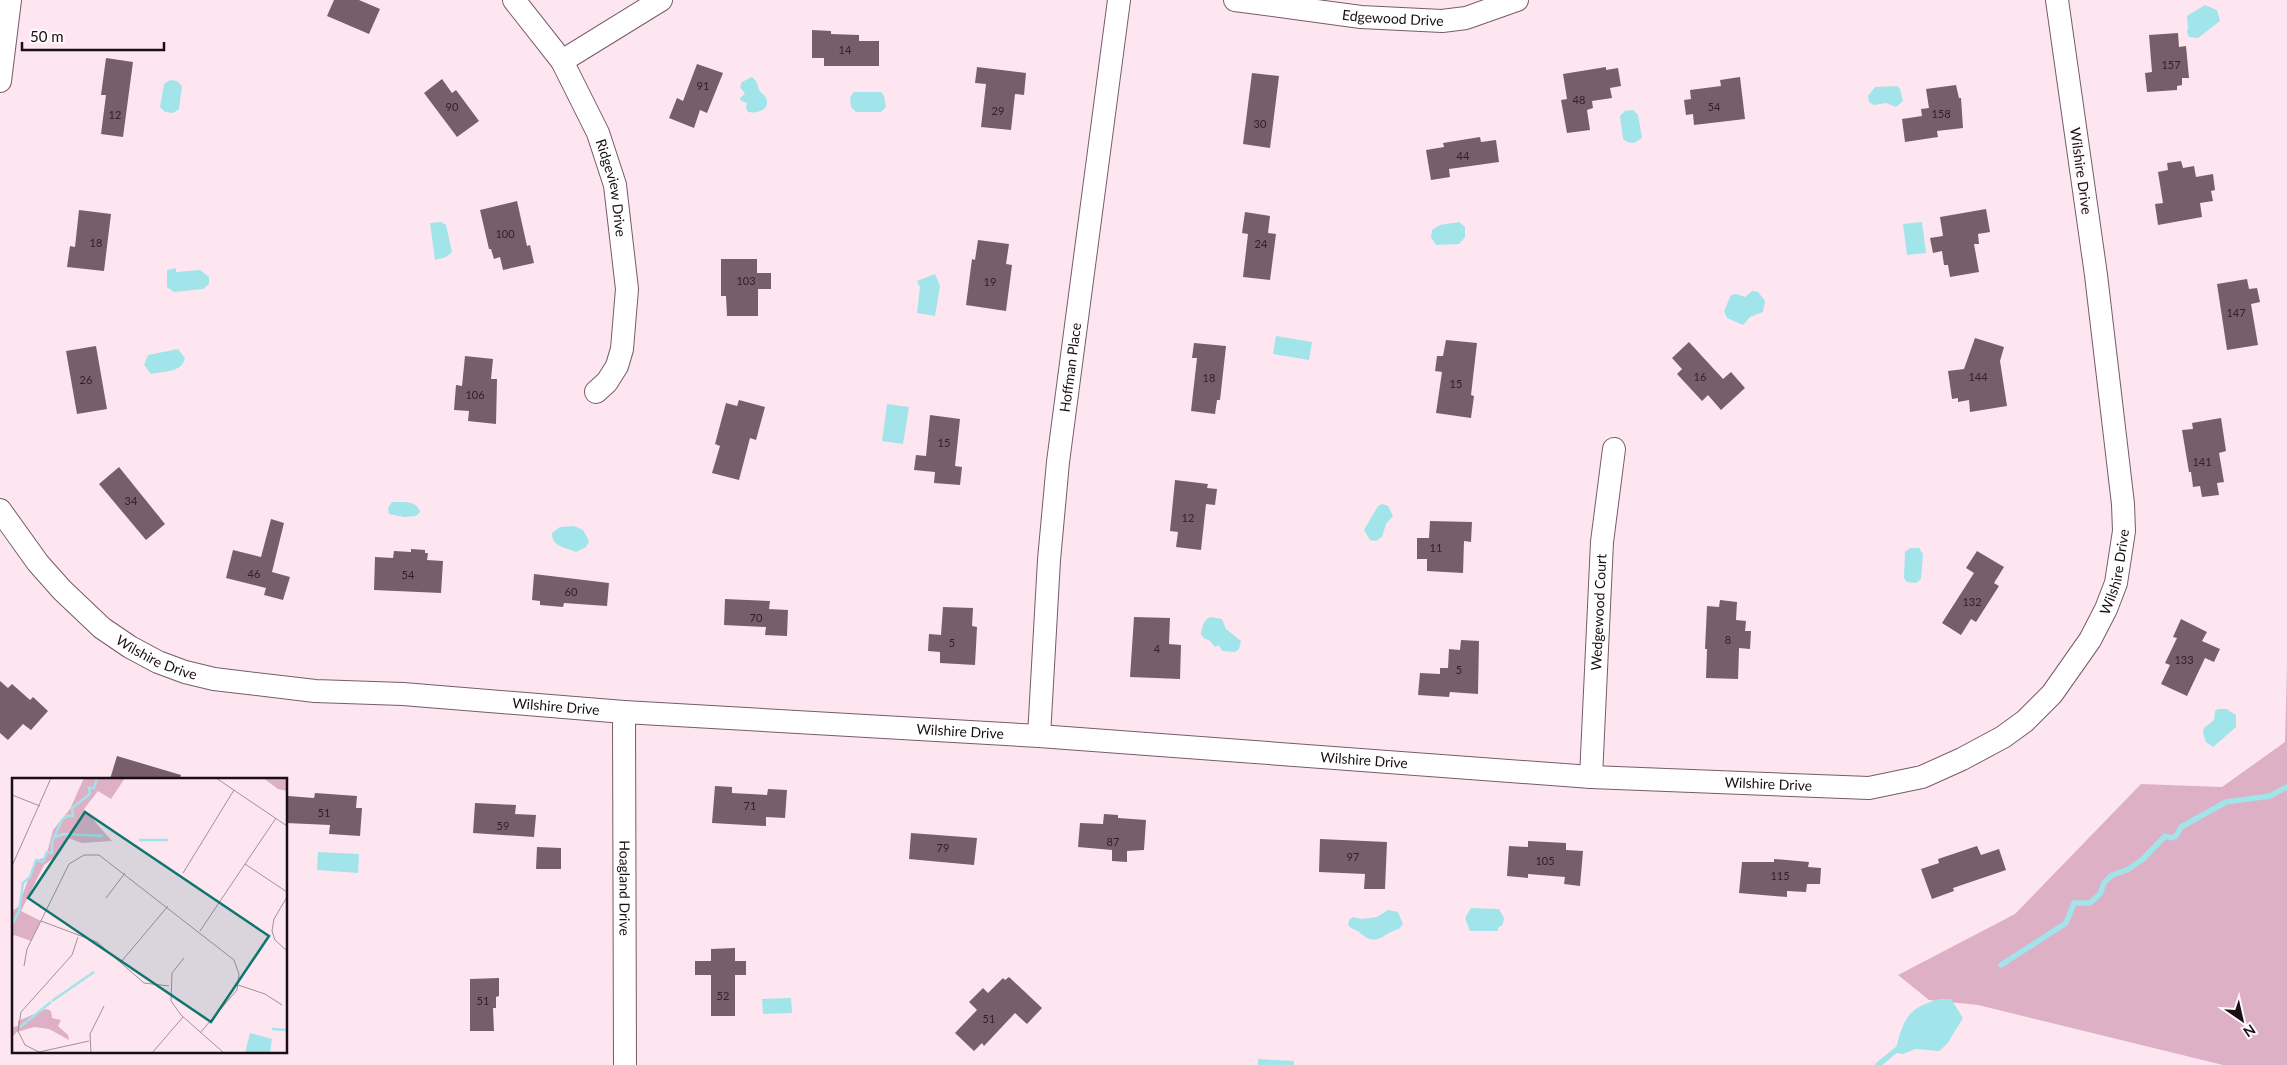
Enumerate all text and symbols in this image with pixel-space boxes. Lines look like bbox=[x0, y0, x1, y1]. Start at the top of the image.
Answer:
street label: Edgewood Drive bbox=[1341, 6, 1444, 29]
scale bar bbox=[22, 20, 165, 52]
text: 50 m bbox=[30, 27, 64, 45]
house number: 14 bbox=[839, 43, 852, 56]
house number: 157 bbox=[2161, 58, 2181, 71]
house number: 91 bbox=[697, 79, 709, 92]
house number: 48 bbox=[1573, 93, 1585, 106]
house number: 90 bbox=[446, 100, 459, 113]
house number: 54 bbox=[1708, 100, 1721, 113]
house number: 29 bbox=[992, 104, 1004, 117]
house number: 158 bbox=[1931, 107, 1951, 120]
house number: 12 bbox=[109, 108, 121, 121]
house number: 30 bbox=[1254, 117, 1267, 130]
street label: Wilshire Drive bbox=[2067, 126, 2096, 215]
street label: Ridgeview Drive bbox=[593, 137, 630, 238]
house number: 44 bbox=[1457, 149, 1470, 162]
house number: 100 bbox=[495, 227, 515, 240]
house number: 18 bbox=[90, 236, 102, 249]
house number: 24 bbox=[1255, 237, 1268, 250]
house number: 103 bbox=[736, 274, 756, 287]
house number: 19 bbox=[984, 275, 996, 288]
house number: 147 bbox=[2226, 306, 2246, 319]
street label: Hoffman Place bbox=[1056, 322, 1084, 413]
house number: 16 bbox=[1694, 370, 1706, 383]
house number: 144 bbox=[1968, 370, 1988, 383]
house number: 18 bbox=[1203, 371, 1215, 384]
house number: 26 bbox=[80, 373, 92, 386]
house number: 15 bbox=[1450, 377, 1462, 390]
house number: 106 bbox=[465, 388, 485, 401]
house number: 15 bbox=[938, 436, 950, 449]
house number: 141 bbox=[2192, 455, 2212, 468]
house number: 34 bbox=[125, 494, 138, 507]
house number: 12 bbox=[1182, 511, 1194, 524]
street label: Wilshire Drive bbox=[2096, 528, 2132, 617]
house number: 11 bbox=[1430, 541, 1442, 554]
street label: Wedgewood Court bbox=[1587, 553, 1609, 671]
house number: 46 bbox=[248, 567, 260, 580]
house number: 54 bbox=[402, 568, 415, 581]
house number: 60 bbox=[565, 585, 578, 598]
house number: 132 bbox=[1962, 595, 1982, 608]
house number: 70 bbox=[750, 611, 763, 624]
street label: Wilshire Drive bbox=[113, 631, 199, 683]
house number: 8 bbox=[1725, 633, 1731, 646]
house number: 5 bbox=[949, 636, 955, 649]
house number: 4 bbox=[1154, 642, 1161, 655]
house number: 133 bbox=[2174, 653, 2194, 666]
house number: 5 bbox=[1456, 663, 1462, 676]
street label: Wilshire Drive bbox=[512, 694, 600, 718]
street label: Wilshire Drive bbox=[916, 720, 1004, 742]
street label: Wilshire Drive bbox=[1320, 748, 1409, 771]
street label: Wilshire Drive bbox=[1724, 773, 1813, 794]
inset map bbox=[12, 778, 288, 1052]
house number: 71 bbox=[744, 799, 756, 812]
house number: 51 bbox=[318, 806, 330, 819]
house number: 59 bbox=[497, 819, 509, 832]
house number: 87 bbox=[1107, 835, 1119, 848]
street label: Hoagland Drive bbox=[616, 840, 634, 936]
house number: 79 bbox=[937, 841, 949, 854]
house number: 97 bbox=[1347, 850, 1359, 863]
house number: 105 bbox=[1535, 854, 1555, 867]
house number: 115 bbox=[1770, 869, 1790, 882]
house number: 52 bbox=[717, 989, 729, 1002]
house number: 51 bbox=[477, 994, 489, 1007]
north arrow bbox=[2217, 995, 2267, 1045]
house number: 51 bbox=[983, 1012, 995, 1025]
text: N bbox=[2240, 1021, 2259, 1041]

